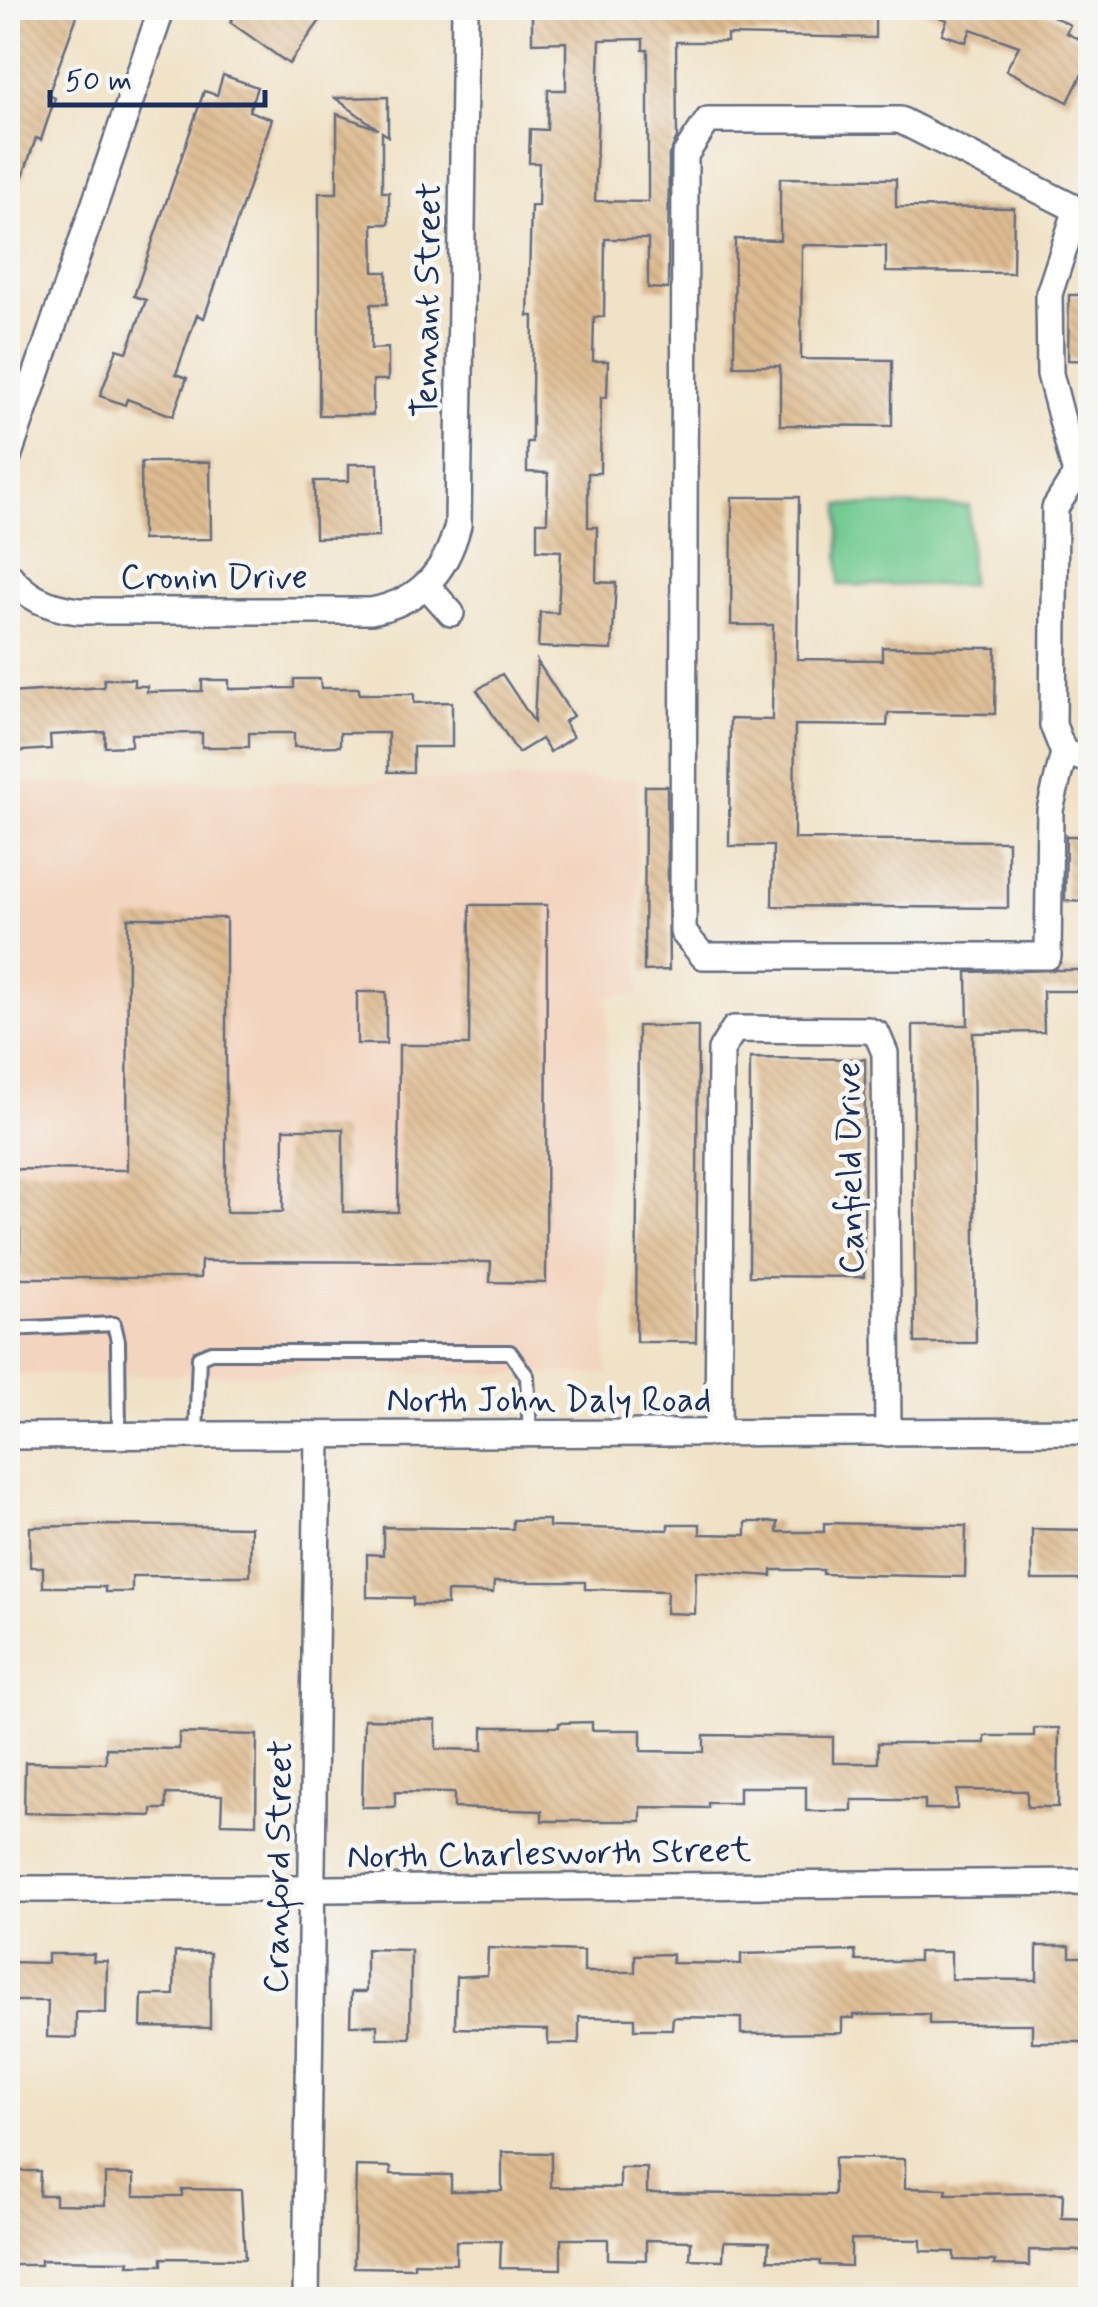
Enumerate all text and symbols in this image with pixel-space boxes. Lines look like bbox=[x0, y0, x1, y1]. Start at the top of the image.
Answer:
scale bar bbox=[50, 45, 265, 107]
text: 50 m bbox=[65, 62, 132, 101]
street label: Tennant Street bbox=[403, 182, 453, 418]
street label: Cronin Drive bbox=[120, 555, 308, 601]
street label: Canfield Drive bbox=[826, 1061, 876, 1275]
street label: North John Daly Road bbox=[387, 1378, 711, 1424]
street label: Cranford Street bbox=[254, 1740, 307, 1994]
street label: North Charlesworth Street bbox=[346, 1827, 752, 1881]

